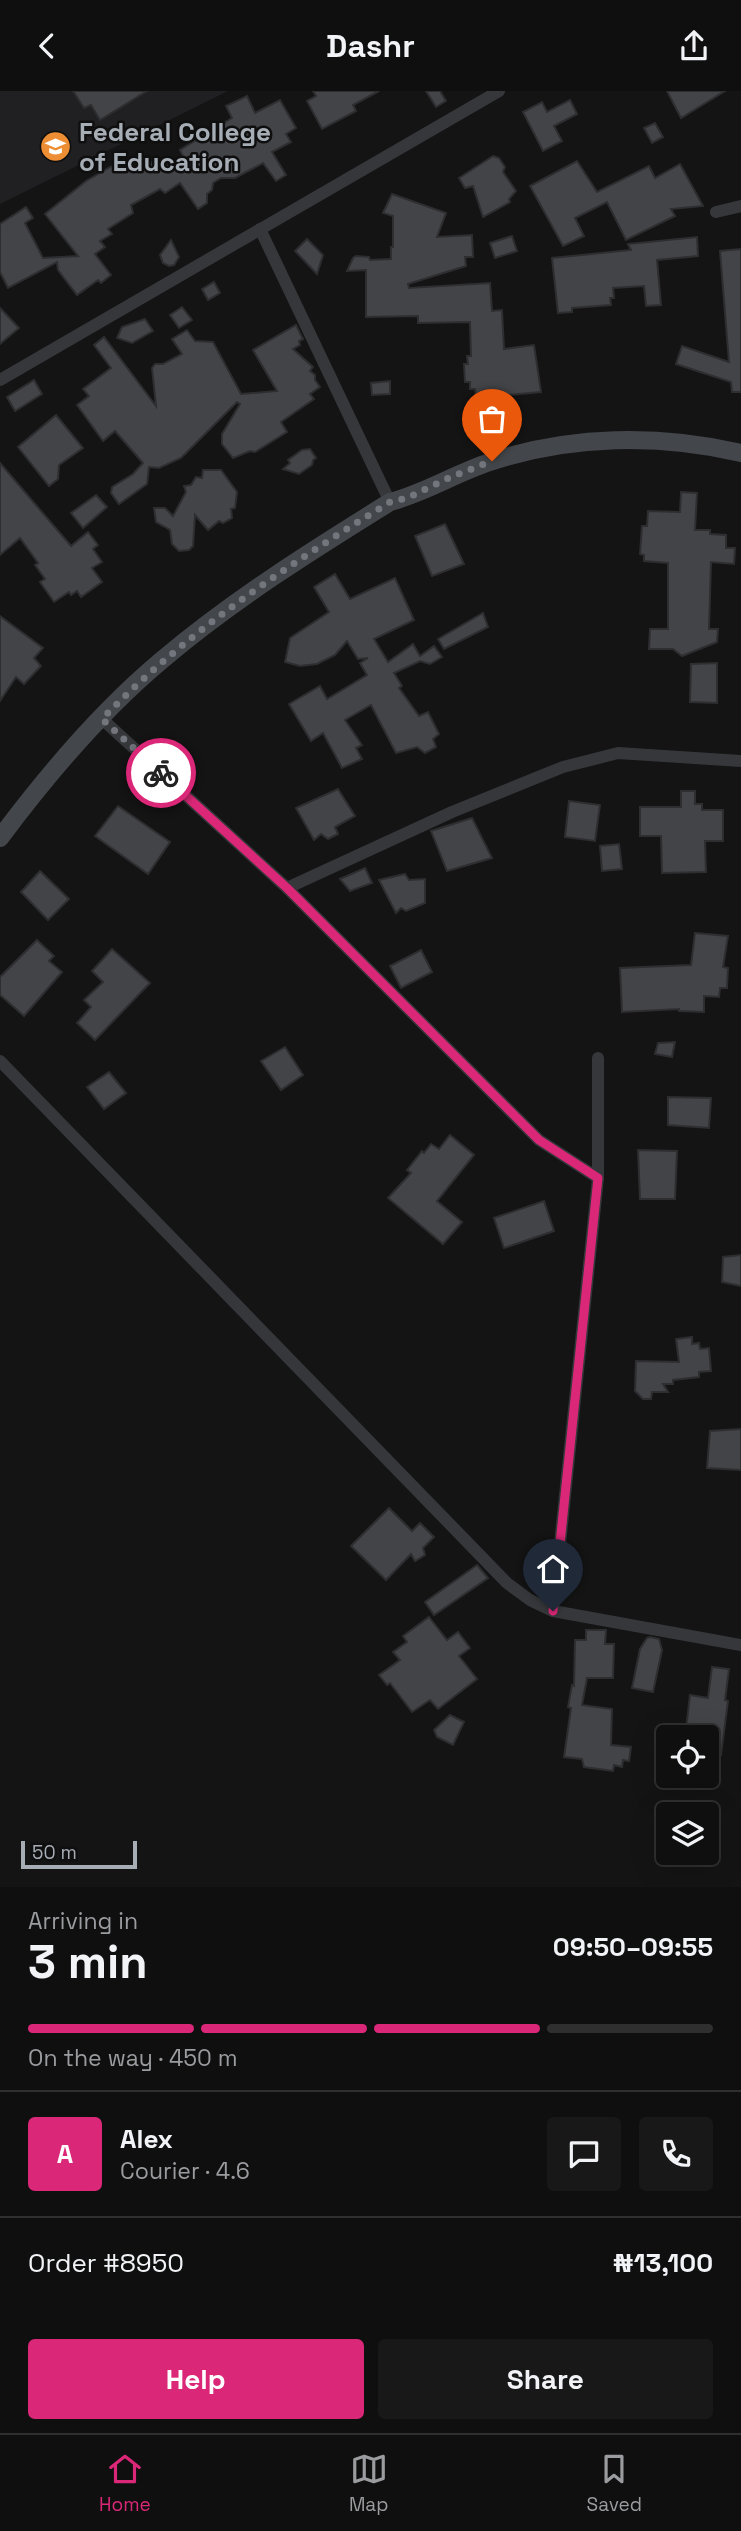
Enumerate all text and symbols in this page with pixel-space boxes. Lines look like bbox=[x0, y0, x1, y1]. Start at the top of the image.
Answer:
text: Dashr bbox=[326, 26, 415, 66]
icon: back bbox=[28, 27, 66, 65]
icon: share bbox=[675, 27, 713, 65]
place label: Federal College of Education bbox=[79, 115, 271, 179]
school or university icon: Federal College of Education bbox=[39, 130, 73, 164]
pin bbox=[462, 389, 522, 461]
icon: bag bbox=[473, 400, 511, 438]
courier bbox=[126, 738, 196, 808]
icon: bike bbox=[142, 754, 180, 792]
pin bbox=[523, 1539, 583, 1611]
icon: home bbox=[534, 1550, 572, 1588]
map controls bbox=[656, 1725, 719, 1865]
button: locate bbox=[656, 1725, 719, 1788]
button: layers bbox=[656, 1802, 719, 1865]
scale bar bbox=[21, 1838, 136, 1870]
text: 50 m bbox=[32, 1840, 77, 1865]
text: Arriving in bbox=[28, 1906, 138, 1936]
text: 09:50–09:55 bbox=[553, 1930, 713, 1964]
text: 3 min bbox=[28, 1933, 148, 1991]
text: On the way · 450 m bbox=[28, 2043, 238, 2073]
button: chat bbox=[547, 2117, 621, 2191]
button: phone bbox=[639, 2117, 713, 2191]
text: Alex bbox=[120, 2122, 173, 2156]
text: A bbox=[57, 2137, 73, 2171]
text: Courier · 4.6 bbox=[120, 2156, 250, 2186]
text: Order #8950 bbox=[28, 2246, 184, 2280]
text: ₦13,100 bbox=[613, 2246, 713, 2280]
button: Help bbox=[28, 2339, 364, 2419]
button: Share bbox=[378, 2339, 713, 2419]
tab: Home bbox=[99, 2450, 151, 2517]
tab: Map bbox=[349, 2450, 389, 2517]
tab: Saved bbox=[587, 2450, 642, 2517]

